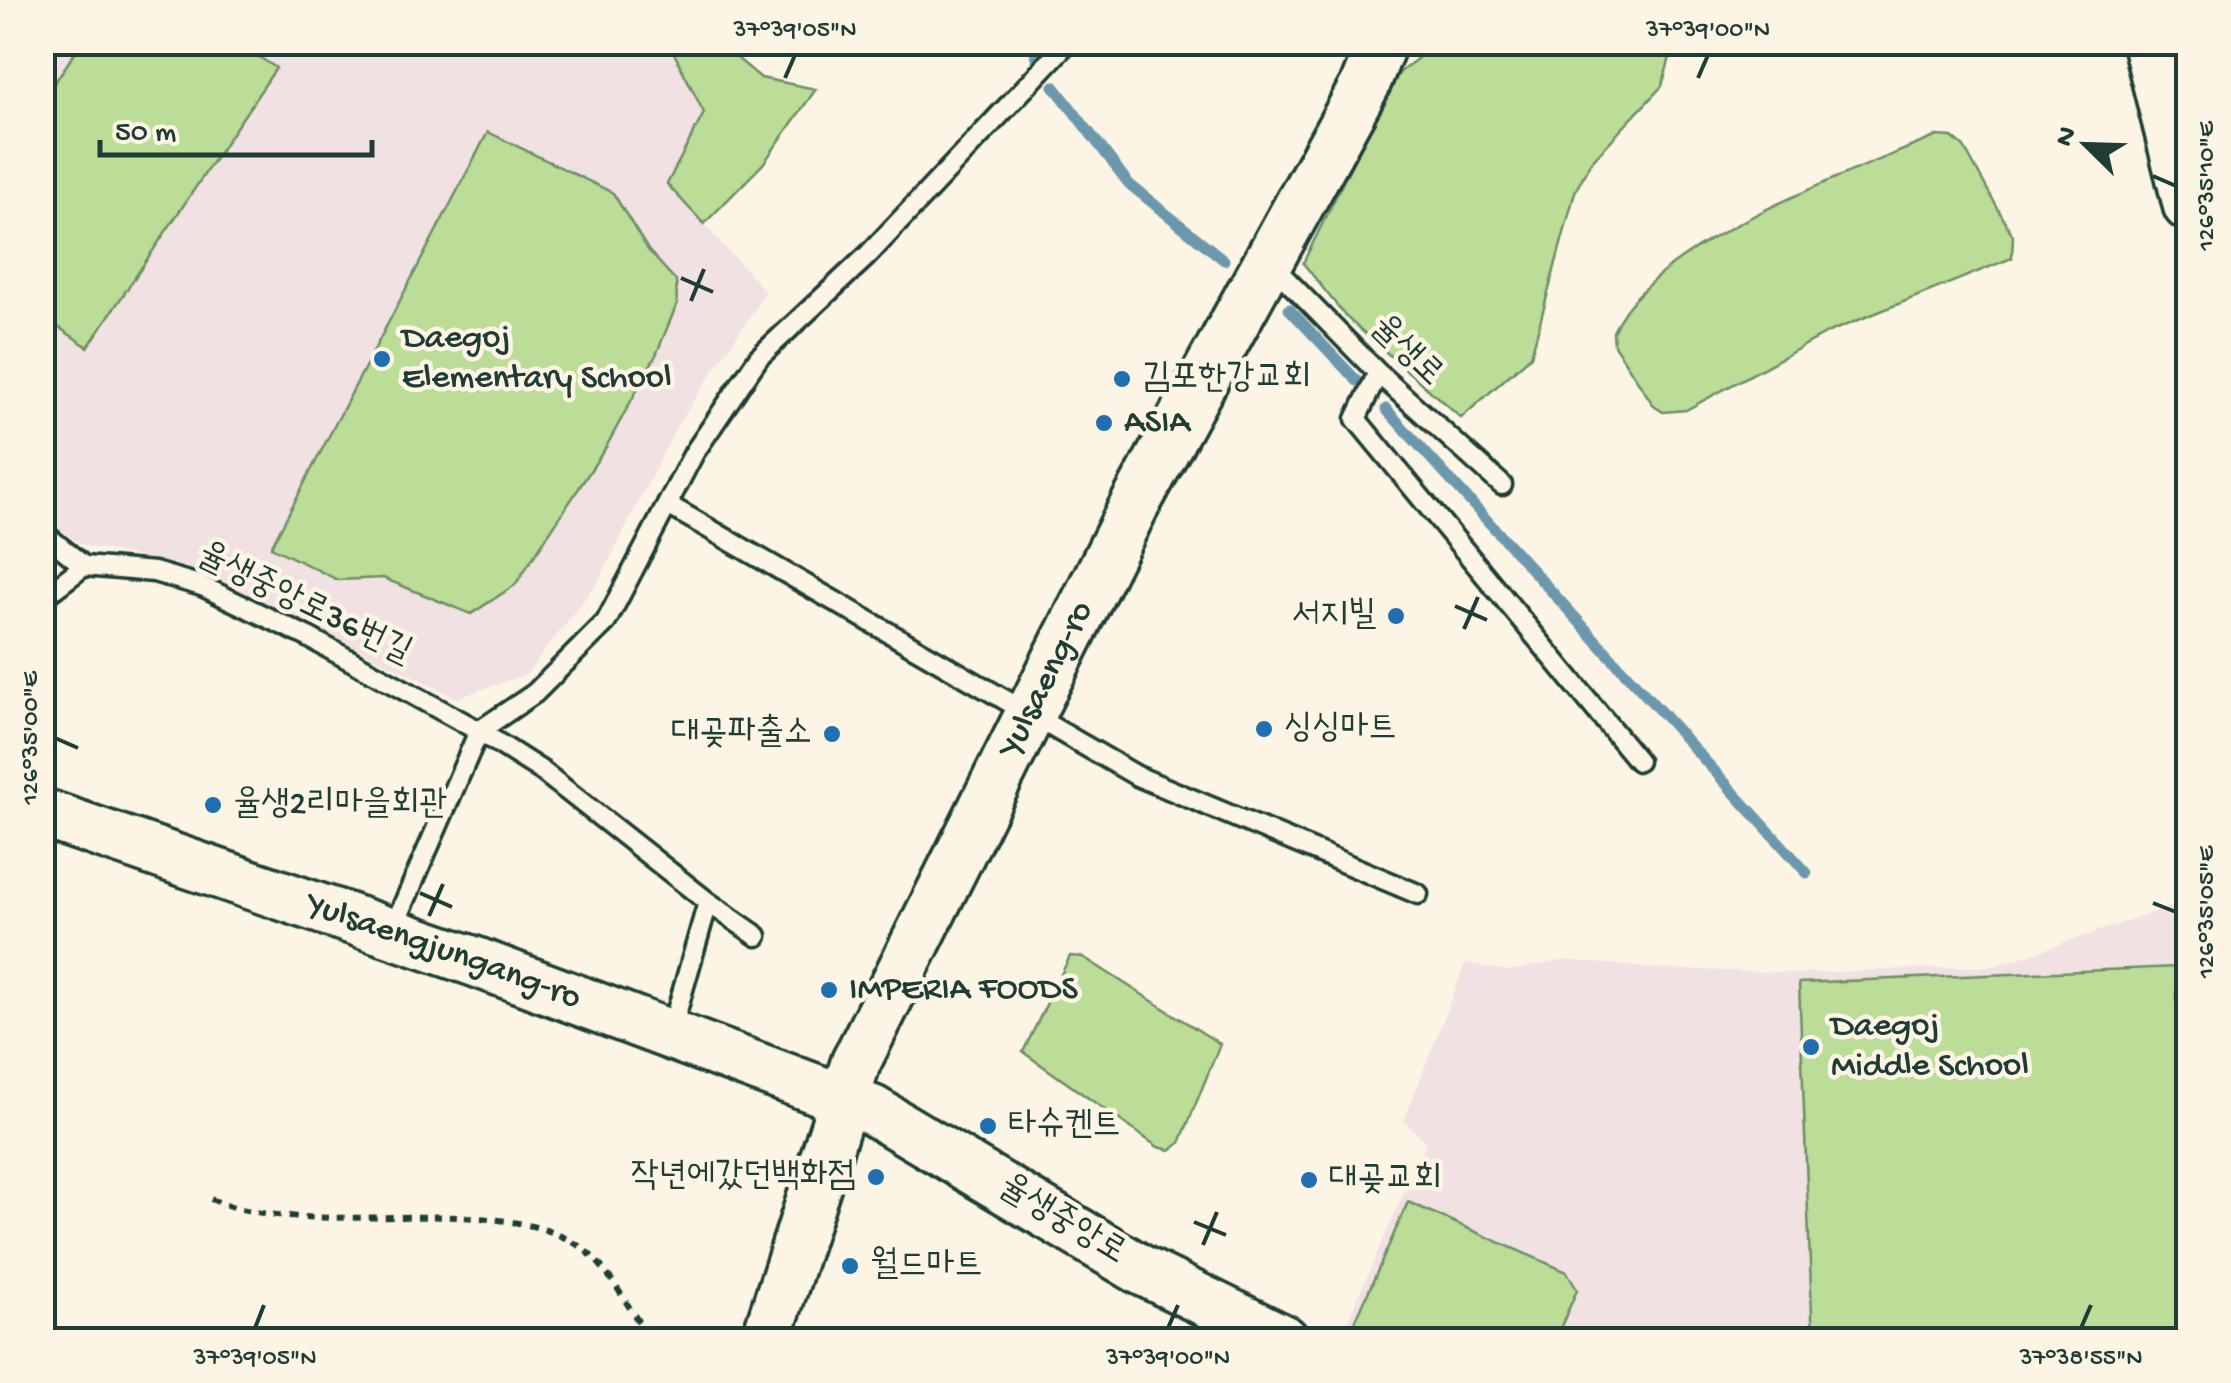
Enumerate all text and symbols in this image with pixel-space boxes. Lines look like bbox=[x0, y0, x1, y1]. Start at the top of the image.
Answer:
text: 37°39'05"N bbox=[732, 17, 857, 46]
text: 37°39'00"N bbox=[1645, 17, 1770, 46]
scale bar bbox=[100, 95, 372, 157]
north arrow bbox=[2036, 95, 2136, 195]
text: 50 m bbox=[115, 117, 176, 152]
text: 126°35'10"E bbox=[2194, 120, 2223, 252]
text: N bbox=[2048, 122, 2086, 152]
street label: 율생로 bbox=[1361, 308, 1451, 396]
place label: Daegoj Elementary School bbox=[400, 319, 672, 400]
marker: Daegoj Elementary School bbox=[371, 348, 393, 370]
place label: 김포한강교회 bbox=[1142, 359, 1311, 400]
marker: 김포한강교회 bbox=[1111, 368, 1133, 390]
place label: ASIA bbox=[1124, 403, 1192, 444]
marker: ASIA bbox=[1093, 412, 1115, 434]
street label: 율생중앙로36번길 bbox=[190, 535, 418, 675]
street label: Yulsaeng-ro bbox=[990, 595, 1103, 767]
place label: 서지빌 bbox=[1292, 596, 1376, 637]
marker: 서지빌 bbox=[1385, 605, 1407, 627]
text: 126°35'00"E bbox=[18, 670, 47, 806]
place label: 싱싱마트 bbox=[1284, 709, 1397, 750]
place label: 대곶파출소 bbox=[671, 713, 812, 755]
marker: 싱싱마트 bbox=[1253, 718, 1275, 740]
marker: 대곶파출소 bbox=[821, 723, 843, 745]
place label: 율생2리마을회관 bbox=[233, 785, 447, 826]
marker: 율생2리마을회관 bbox=[202, 794, 224, 816]
text: 126°35'05"E bbox=[2194, 845, 2223, 979]
street label: Yulsaengjungang-ro bbox=[298, 884, 586, 1020]
place label: IMPERIA FOODS bbox=[849, 970, 1078, 1011]
marker: IMPERIA FOODS bbox=[818, 979, 840, 1001]
place label: Daegoj Middle School bbox=[1829, 1007, 2029, 1088]
marker: Daegoj Middle School bbox=[1800, 1036, 1822, 1058]
place label: 타슈켄트 bbox=[1008, 1106, 1121, 1147]
marker: 타슈켄트 bbox=[977, 1115, 999, 1137]
place label: 작년에갔던백화점 bbox=[631, 1157, 856, 1198]
place label: 대곶교회 bbox=[1329, 1160, 1442, 1201]
marker: 작년에갔던백화점 bbox=[865, 1166, 887, 1188]
street label: 율생중앙로 bbox=[991, 1167, 1133, 1275]
marker: 대곶교회 bbox=[1298, 1169, 1320, 1191]
place label: 월드마트 bbox=[870, 1246, 983, 1287]
marker: 월드마트 bbox=[839, 1255, 861, 1277]
text: 37°39'05"N bbox=[192, 1345, 317, 1374]
text: 37°39'00"N bbox=[1105, 1345, 1230, 1374]
text: 37°38'55"N bbox=[2018, 1345, 2143, 1374]

